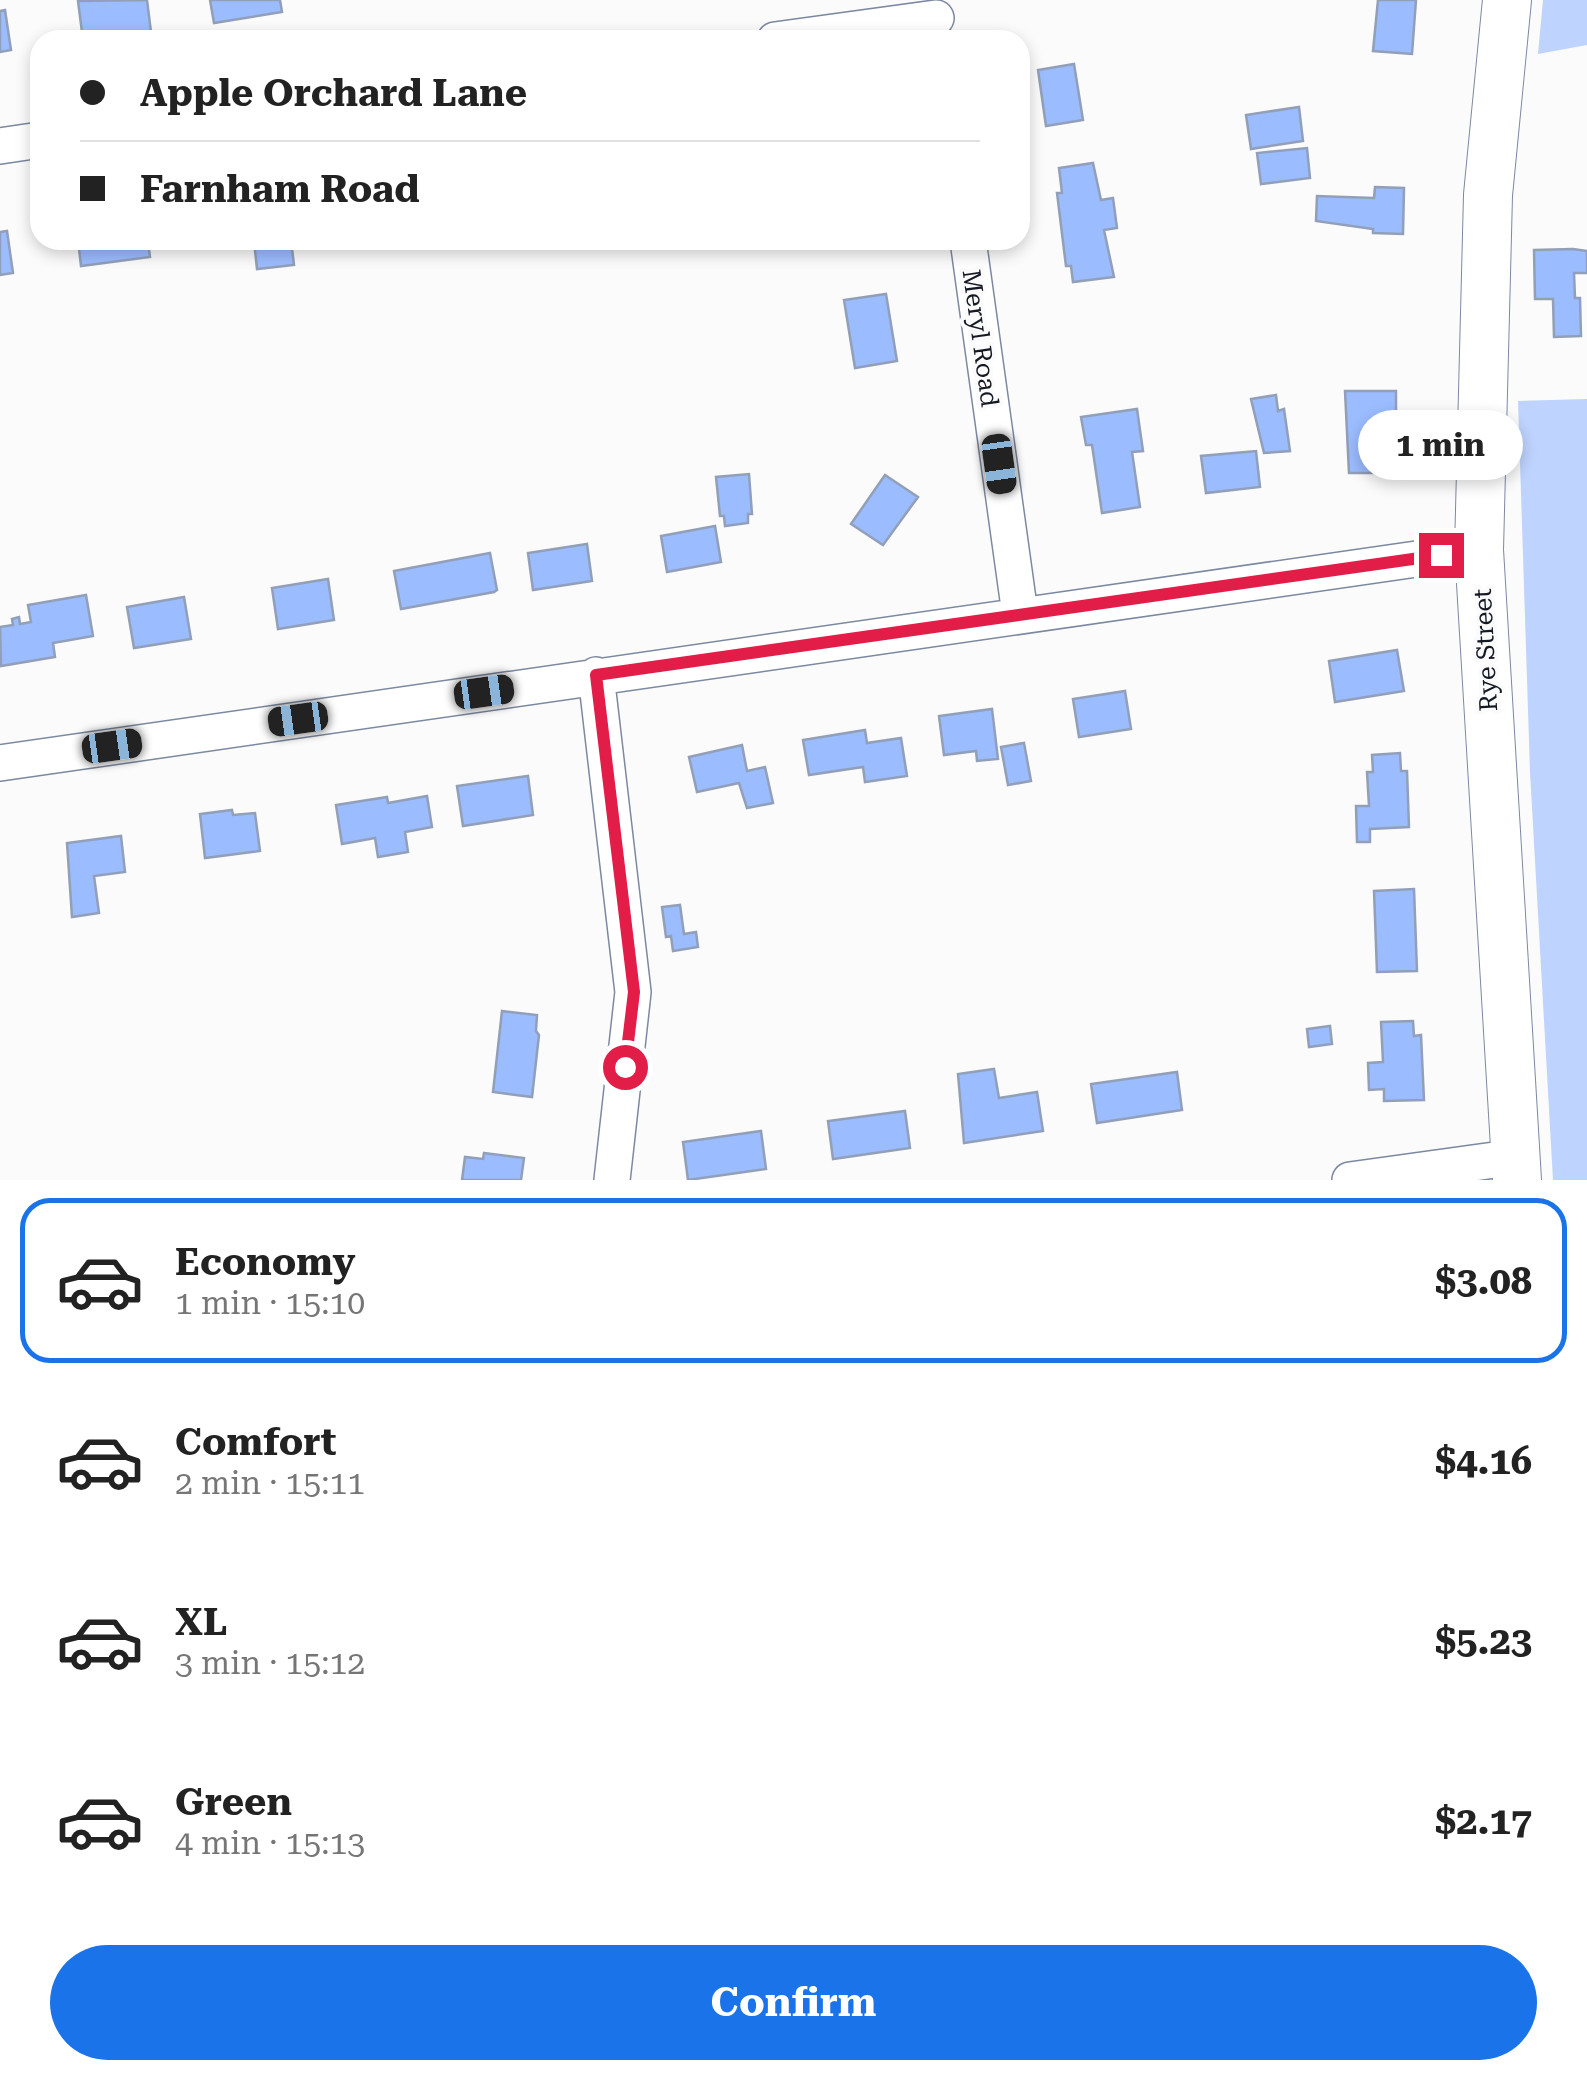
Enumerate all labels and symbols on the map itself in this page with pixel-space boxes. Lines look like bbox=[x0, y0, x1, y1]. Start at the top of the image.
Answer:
street label: Meryl Road bbox=[957, 268, 1004, 409]
callout: 1 min bbox=[1358, 410, 1524, 480]
car bbox=[980, 432, 1018, 496]
route end bbox=[1419, 533, 1464, 578]
street label: Rye Street bbox=[1468, 588, 1503, 712]
car bbox=[452, 673, 516, 711]
car bbox=[266, 700, 330, 738]
car bbox=[80, 727, 144, 765]
route start bbox=[603, 1045, 648, 1090]

